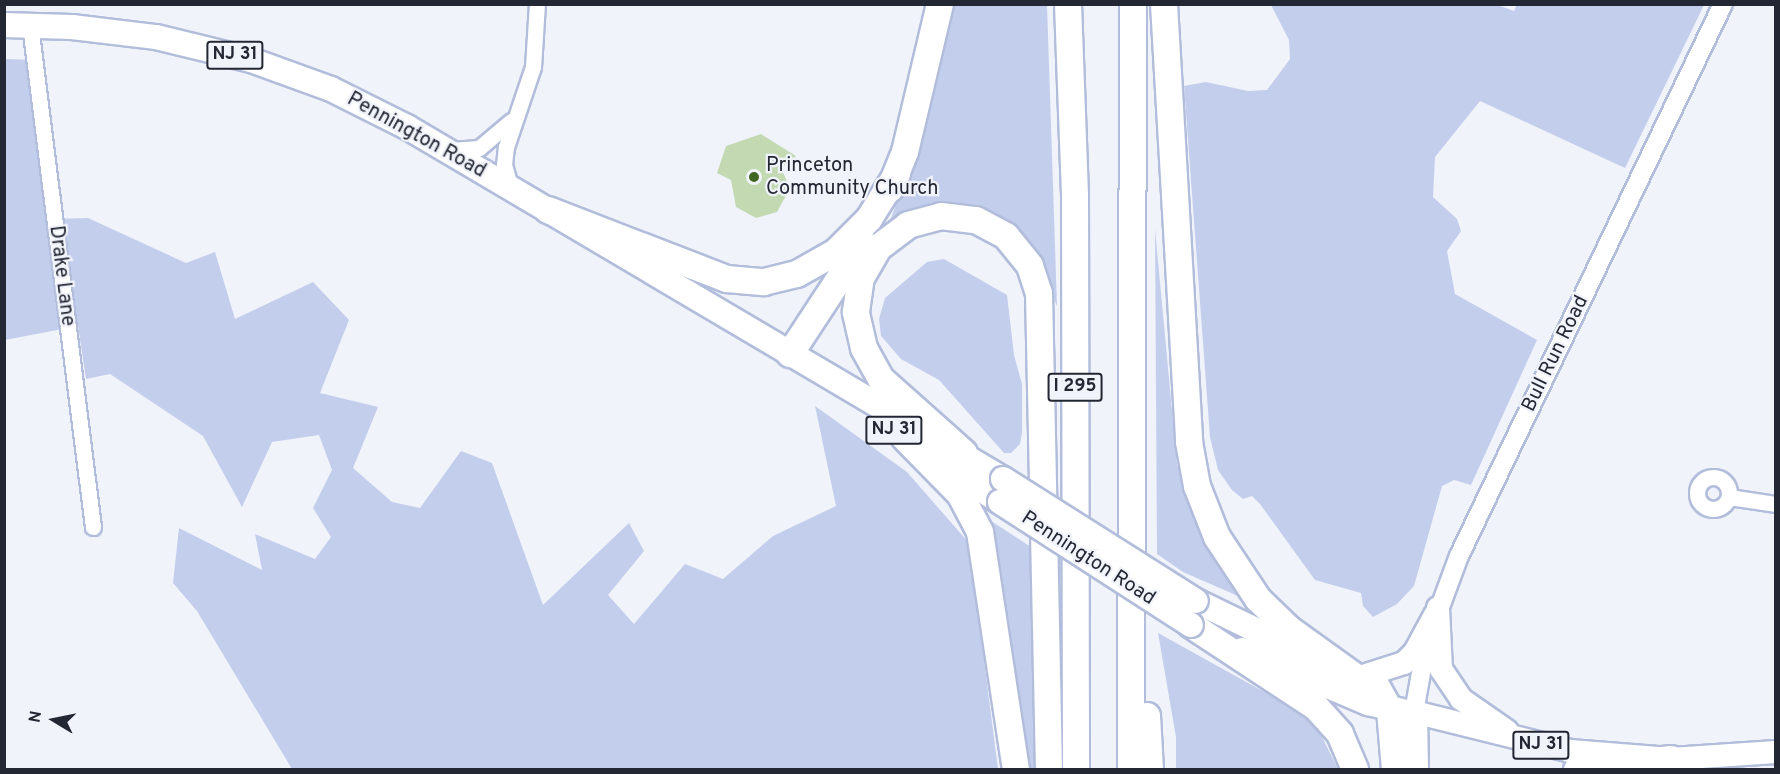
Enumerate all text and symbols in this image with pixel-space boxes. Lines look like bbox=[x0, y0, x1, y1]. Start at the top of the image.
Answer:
road number: NJ 31 bbox=[205, 40, 265, 70]
street label: Pennington Road bbox=[342, 88, 490, 184]
place label: Princeton Community Church bbox=[766, 154, 939, 201]
marker: Princeton Community Church bbox=[747, 170, 761, 184]
street label: Drake Lane bbox=[43, 224, 79, 328]
street label: Bull Run Road bbox=[1518, 292, 1594, 416]
road number: I 295 bbox=[1046, 372, 1104, 402]
road number: NJ 31 bbox=[864, 415, 924, 445]
street label: Pennington Road bbox=[1016, 507, 1160, 611]
north arrow bbox=[24, 690, 84, 750]
text: N bbox=[25, 709, 47, 724]
road number: NJ 31 bbox=[1511, 730, 1571, 760]

